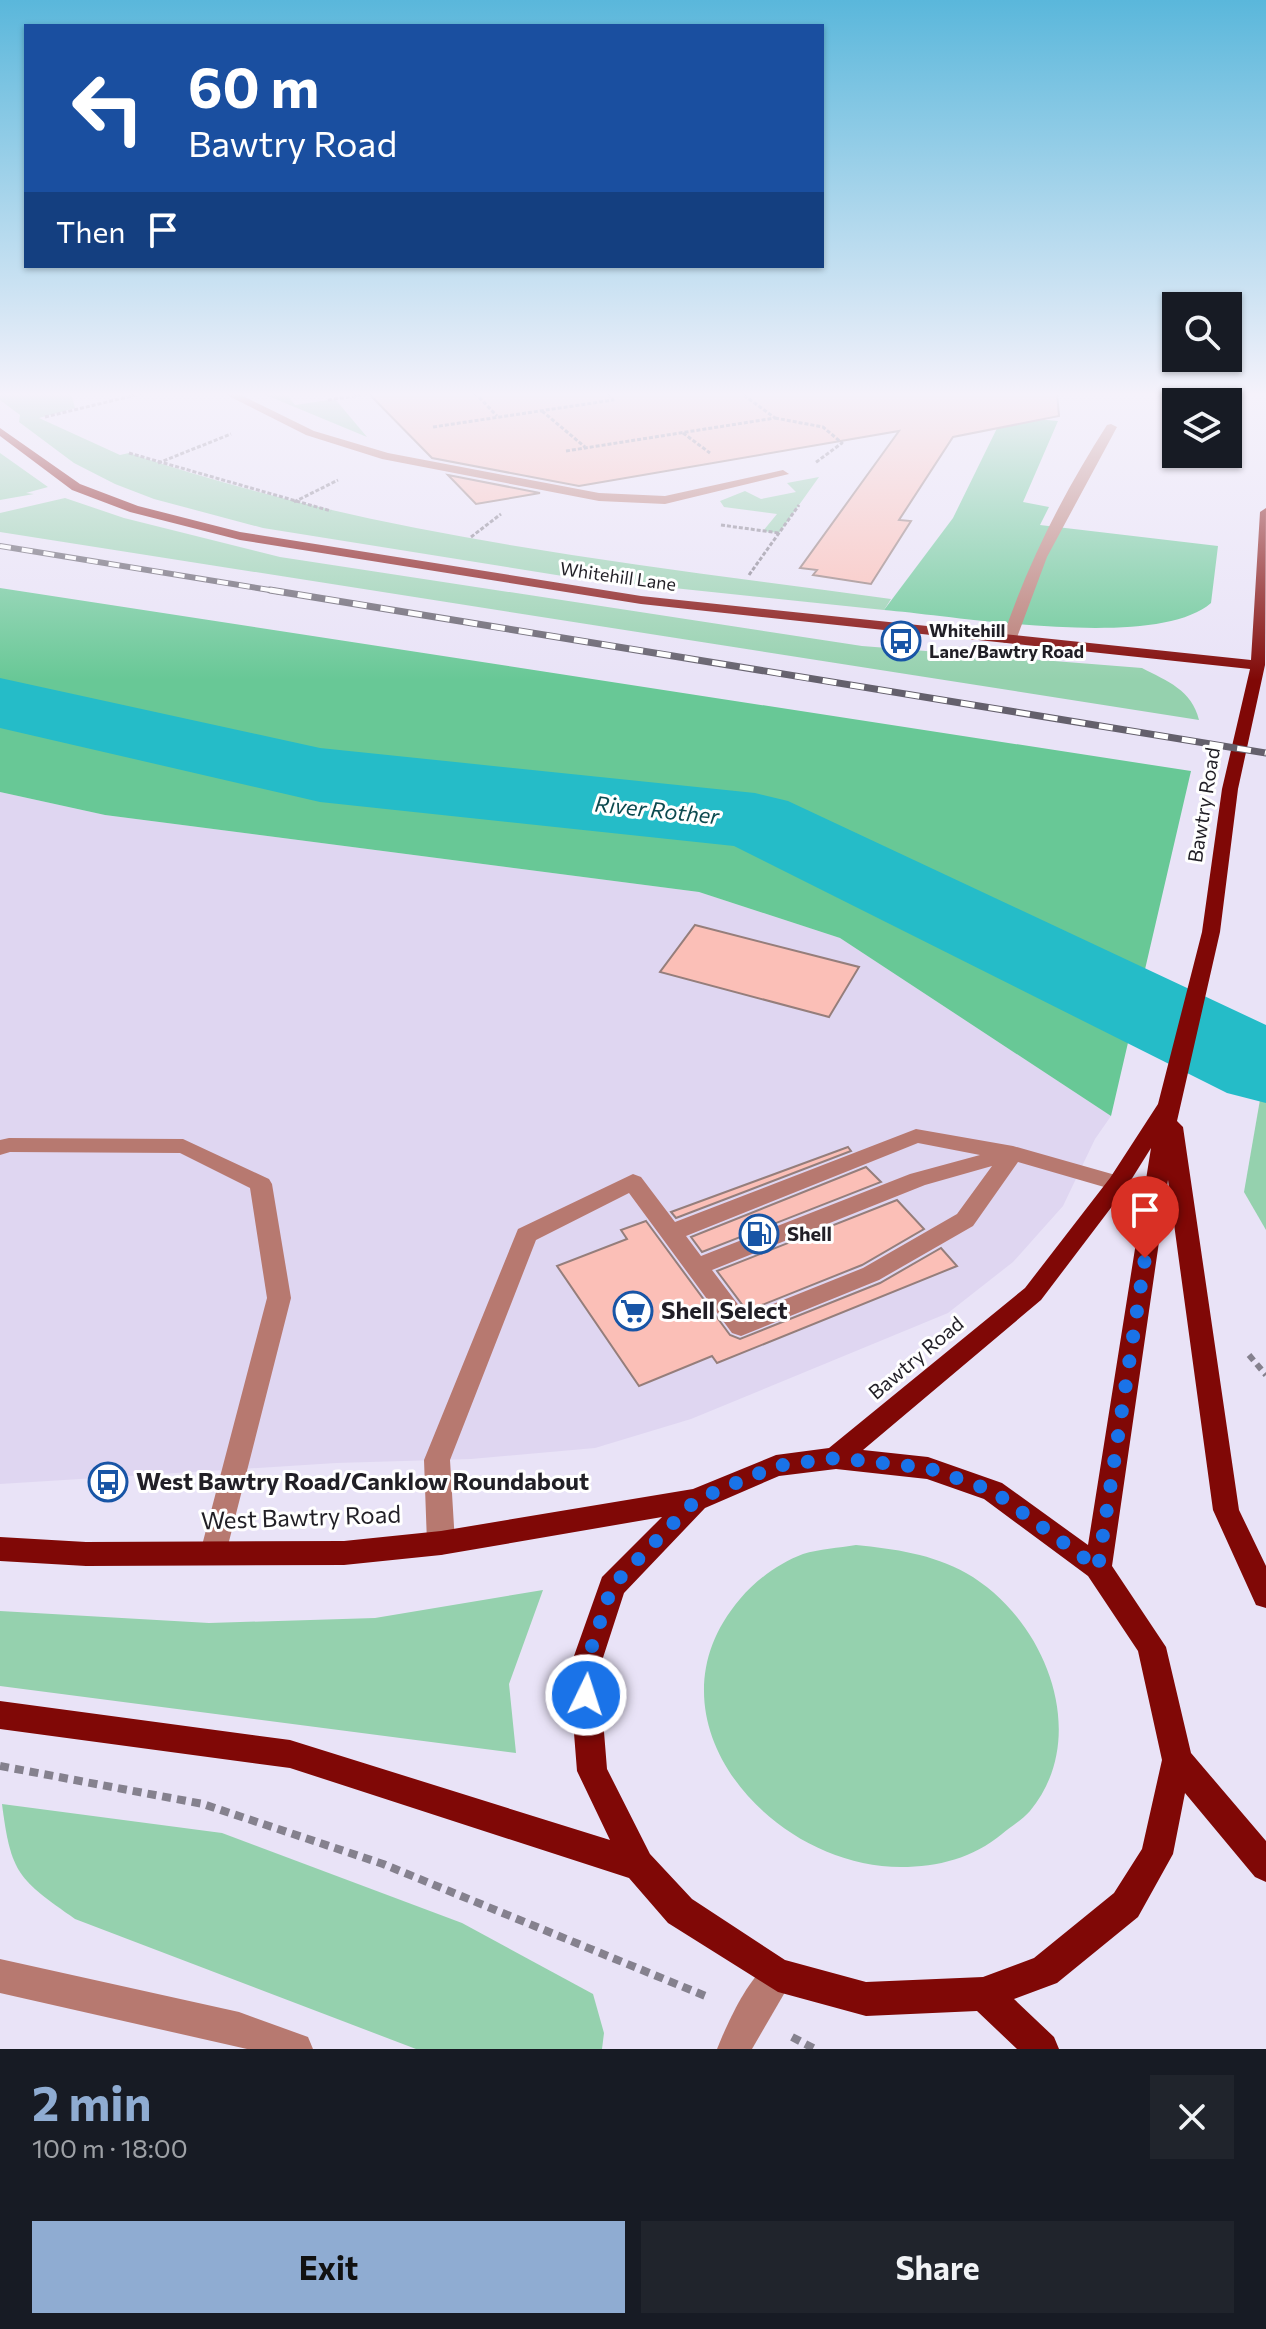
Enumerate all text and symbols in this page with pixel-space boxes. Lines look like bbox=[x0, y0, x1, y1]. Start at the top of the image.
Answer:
text: 60 m bbox=[188, 51, 319, 120]
icon: left bbox=[56, 56, 160, 160]
text: Bawtry Road bbox=[188, 120, 397, 164]
icon: arrive bbox=[141, 208, 185, 252]
text: Then bbox=[56, 212, 125, 249]
map controls bbox=[1162, 292, 1242, 468]
button: search bbox=[1162, 292, 1242, 372]
button: layers bbox=[1162, 388, 1242, 468]
street label: Whitehill Lane bbox=[559, 557, 678, 595]
place label: Whitehill Lane/Bawtry Road bbox=[929, 619, 1084, 662]
bus stop icon: Whitehill Lane/Bawtry Road bbox=[880, 620, 922, 662]
street label: Bawtry Road bbox=[1182, 746, 1224, 864]
water label: River Rother bbox=[594, 790, 722, 830]
pin bbox=[1111, 1176, 1179, 1258]
icon: arrive bbox=[1123, 1188, 1167, 1232]
fuel station icon: Shell bbox=[738, 1213, 780, 1255]
place label: Shell bbox=[787, 1221, 832, 1245]
supermarket icon: Shell Select bbox=[612, 1290, 654, 1332]
place label: Shell Select bbox=[661, 1295, 788, 1324]
street label: Bawtry Road bbox=[863, 1311, 968, 1404]
bus stop icon: West Bawtry Road/Canklow Roundabout bbox=[87, 1461, 129, 1503]
place label: West Bawtry Road/Canklow Roundabout bbox=[136, 1466, 589, 1495]
street label: West Bawtry Road bbox=[200, 1499, 402, 1534]
position arrow bbox=[544, 1653, 628, 1737]
text: 2 min bbox=[32, 2072, 152, 2131]
button: close bbox=[1150, 2075, 1234, 2159]
text: 100 m · 18:00 bbox=[32, 2132, 188, 2163]
button: Exit bbox=[32, 2221, 625, 2313]
button: Share bbox=[641, 2221, 1234, 2313]

